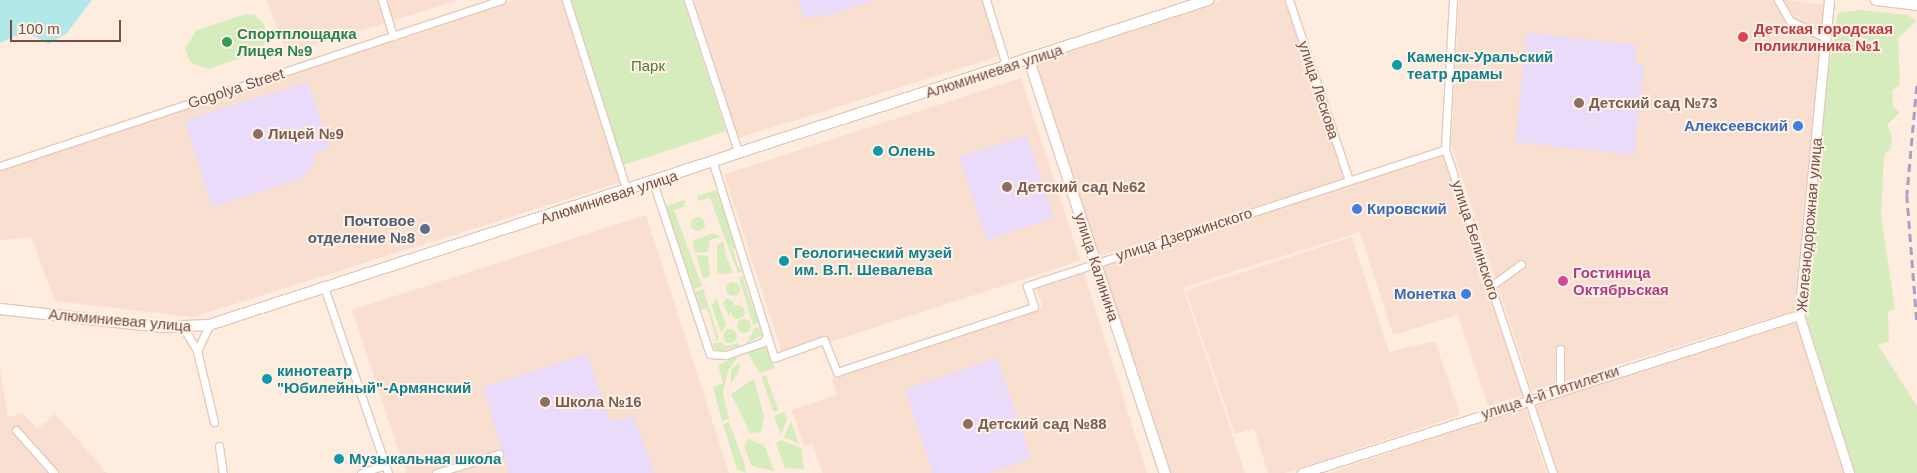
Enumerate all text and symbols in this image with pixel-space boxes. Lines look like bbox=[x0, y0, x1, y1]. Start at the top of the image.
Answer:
scale bar bbox=[12, 10, 124, 42]
place label: Детская городская поликлиника №1 bbox=[1754, 19, 1893, 54]
text: 100 m bbox=[18, 20, 60, 37]
place label: Спортплощадка Лицея №9 bbox=[237, 24, 356, 59]
marker: Детская городская поликлиника №1 bbox=[1736, 30, 1750, 44]
marker: Спортплощадка Лицея №9 bbox=[221, 36, 233, 48]
street label: улица Лескова bbox=[1295, 39, 1343, 141]
street label: Алюминиевая улица bbox=[923, 40, 1065, 102]
place label: Каменск-Уральский театр драмы bbox=[1407, 47, 1553, 82]
park label: Парк bbox=[631, 57, 665, 75]
marker: Каменск-Уральский театр драмы bbox=[1391, 59, 1403, 71]
street label: Gogolya Street bbox=[186, 64, 286, 112]
place label: Детский сад №73 bbox=[1589, 94, 1718, 112]
marker: Детский сад №73 bbox=[1573, 97, 1585, 109]
place label: Алексеевский bbox=[1684, 117, 1788, 135]
marker: Алексеевский bbox=[1792, 120, 1804, 132]
place label: Лицей №9 bbox=[268, 125, 344, 143]
marker: Лицей №9 bbox=[252, 128, 264, 140]
street label: Железнодорожная улица bbox=[1792, 137, 1826, 313]
place label: Олень bbox=[888, 142, 935, 160]
marker: Олень bbox=[872, 145, 884, 157]
street label: Алюминиевая улица bbox=[538, 166, 680, 228]
place label: Детский сад №62 bbox=[1017, 178, 1146, 196]
street label: улица Белинского bbox=[1448, 178, 1504, 302]
marker: Детский сад №62 bbox=[1001, 181, 1013, 193]
place label: Кировский bbox=[1367, 200, 1447, 218]
street label: улица Дзержинского bbox=[1114, 203, 1254, 265]
marker: Кировский bbox=[1351, 203, 1363, 215]
place label: Почтовое отделение №8 bbox=[308, 211, 415, 246]
street label: улица Калинина bbox=[1071, 211, 1123, 323]
marker: Почтовое отделение №8 bbox=[419, 223, 431, 235]
place label: Геологический музей им. В.П. Шевалева bbox=[794, 243, 952, 278]
marker: Геологический музей им. В.П. Шевалева bbox=[778, 255, 790, 267]
place label: Гостиница Октябрьская bbox=[1573, 263, 1669, 298]
marker: Гостиница Октябрьская bbox=[1557, 275, 1569, 287]
place label: Монетка bbox=[1394, 285, 1456, 303]
marker: Монетка bbox=[1460, 288, 1472, 300]
street label: Алюминиевая улица bbox=[48, 305, 192, 335]
place label: кинотеатр "Юбилейный"-Армянский bbox=[277, 361, 471, 396]
street label: улица 4-й Пятилетки bbox=[1479, 361, 1621, 423]
marker: кинотеатр "Юбилейный"-Армянский bbox=[261, 373, 273, 385]
place label: Школа №16 bbox=[555, 393, 642, 411]
marker: Школа №16 bbox=[539, 396, 551, 408]
place label: Детский сад №88 bbox=[978, 415, 1107, 433]
marker: Детский сад №88 bbox=[962, 418, 974, 430]
place label: Музыкальная школа bbox=[349, 450, 501, 468]
marker: Музыкальная школа bbox=[333, 453, 345, 465]

